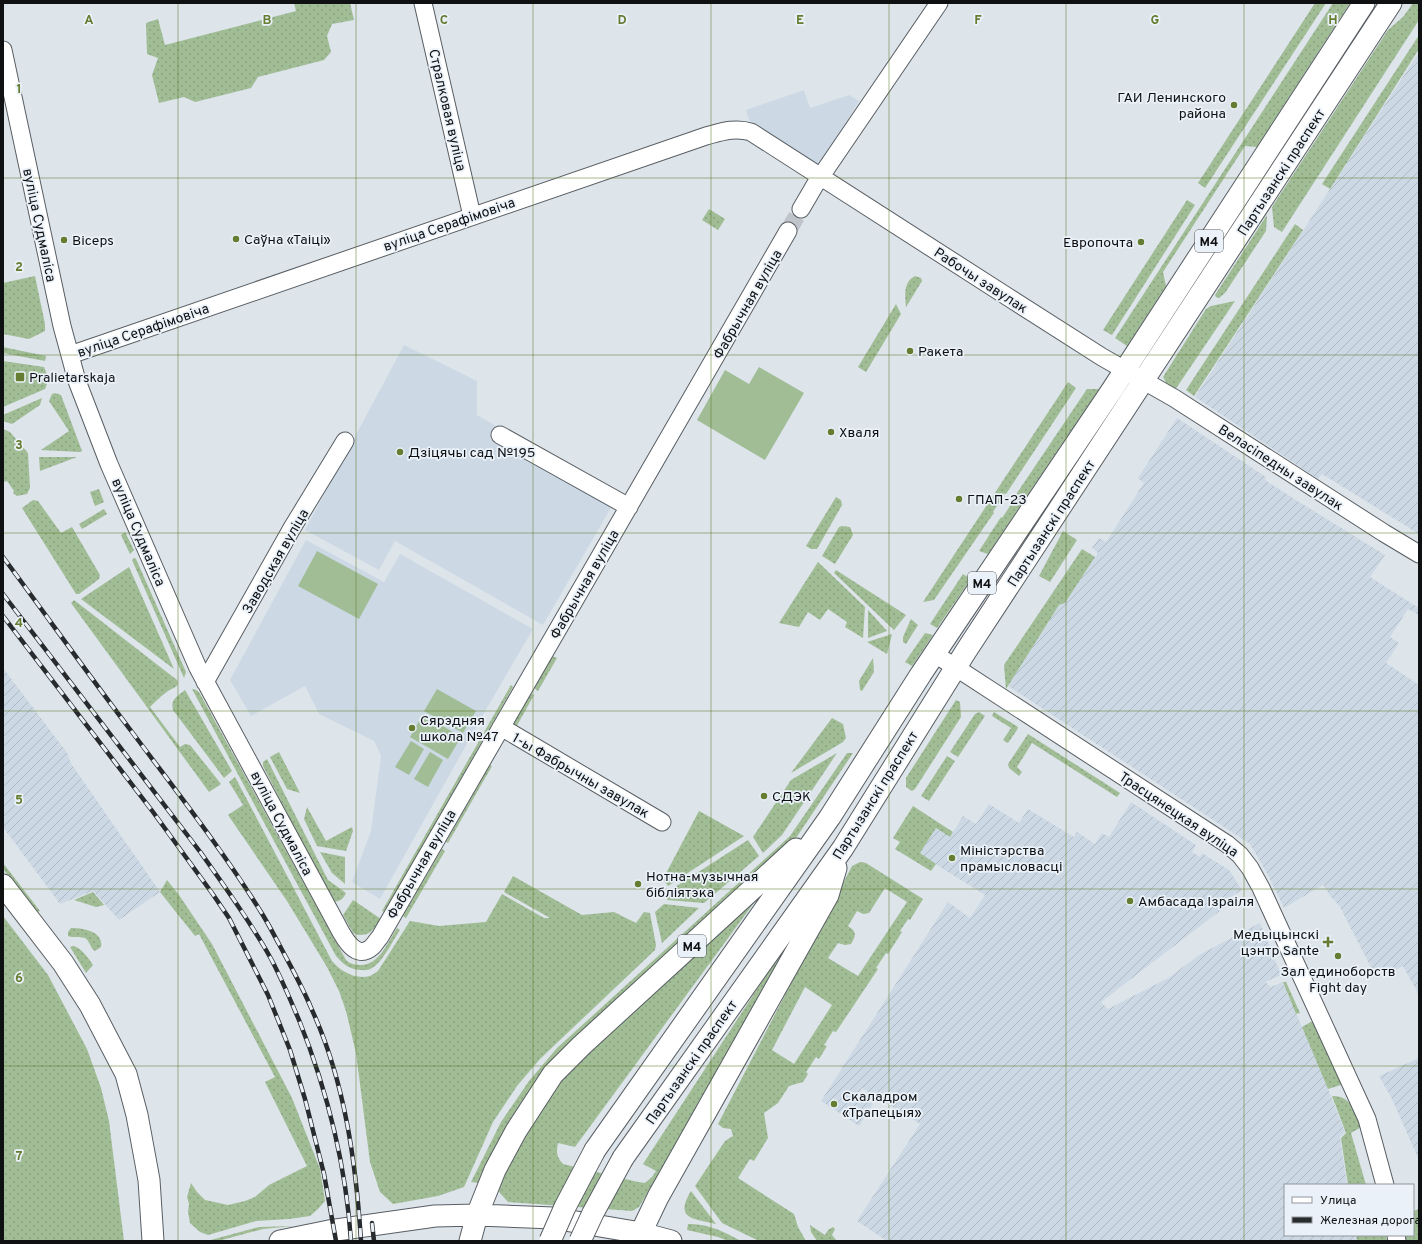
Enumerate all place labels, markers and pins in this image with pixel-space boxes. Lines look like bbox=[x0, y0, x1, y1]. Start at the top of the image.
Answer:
place label: ГАИ Ленинского района bbox=[1117, 90, 1226, 123]
marker: ГАИ Ленинского района bbox=[1229, 100, 1239, 110]
place label: Саўна «Таіці» bbox=[244, 232, 331, 249]
place label: Biceps bbox=[72, 233, 114, 250]
marker: Саўна «Таіці» bbox=[231, 234, 241, 244]
marker: Biceps bbox=[59, 235, 69, 245]
place label: Европочта bbox=[1063, 235, 1133, 252]
marker: Европочта bbox=[1136, 237, 1146, 247]
place label: Ракета bbox=[918, 344, 963, 361]
marker: Ракета bbox=[905, 346, 915, 356]
place label: Pralietarskaja bbox=[29, 370, 115, 387]
marker: Pralietarskaja bbox=[14, 371, 26, 383]
place label: Хваля bbox=[839, 425, 879, 442]
marker: Хваля bbox=[826, 427, 836, 437]
place label: Дзіцячы сад №195 bbox=[408, 445, 535, 462]
marker: Дзіцячы сад №195 bbox=[395, 447, 405, 457]
place label: ГПАП-23 bbox=[967, 492, 1027, 509]
marker: ГПАП-23 bbox=[954, 494, 964, 504]
place label: Сярэдняя школа №47 bbox=[420, 713, 499, 746]
marker: Сярэдняя школа №47 bbox=[407, 723, 417, 733]
place label: СДЭК bbox=[772, 789, 811, 806]
marker: СДЭК bbox=[759, 791, 769, 801]
place label: Міністэрства прамысловасці bbox=[960, 843, 1063, 876]
marker: Міністэрства прамысловасці bbox=[947, 853, 957, 863]
place label: Нотна-музычная бібліятэка bbox=[646, 869, 758, 902]
marker: Нотна-музычная бібліятэка bbox=[633, 879, 643, 889]
place label: Амбасада Ізраіля bbox=[1138, 894, 1254, 911]
marker: Амбасада Ізраіля bbox=[1125, 896, 1135, 906]
place label: Медыцынскі цэнтр Sante bbox=[1233, 927, 1319, 960]
marker: Медыцынскі цэнтр Sante bbox=[1322, 936, 1334, 948]
marker: Зал единоборств Fight day bbox=[1333, 951, 1343, 961]
place label: Зал единоборств Fight day bbox=[1281, 964, 1395, 997]
place label: Скаладром «Трапецыя» bbox=[842, 1089, 922, 1122]
marker: Скаладром «Трапецыя» bbox=[829, 1099, 839, 1109]

